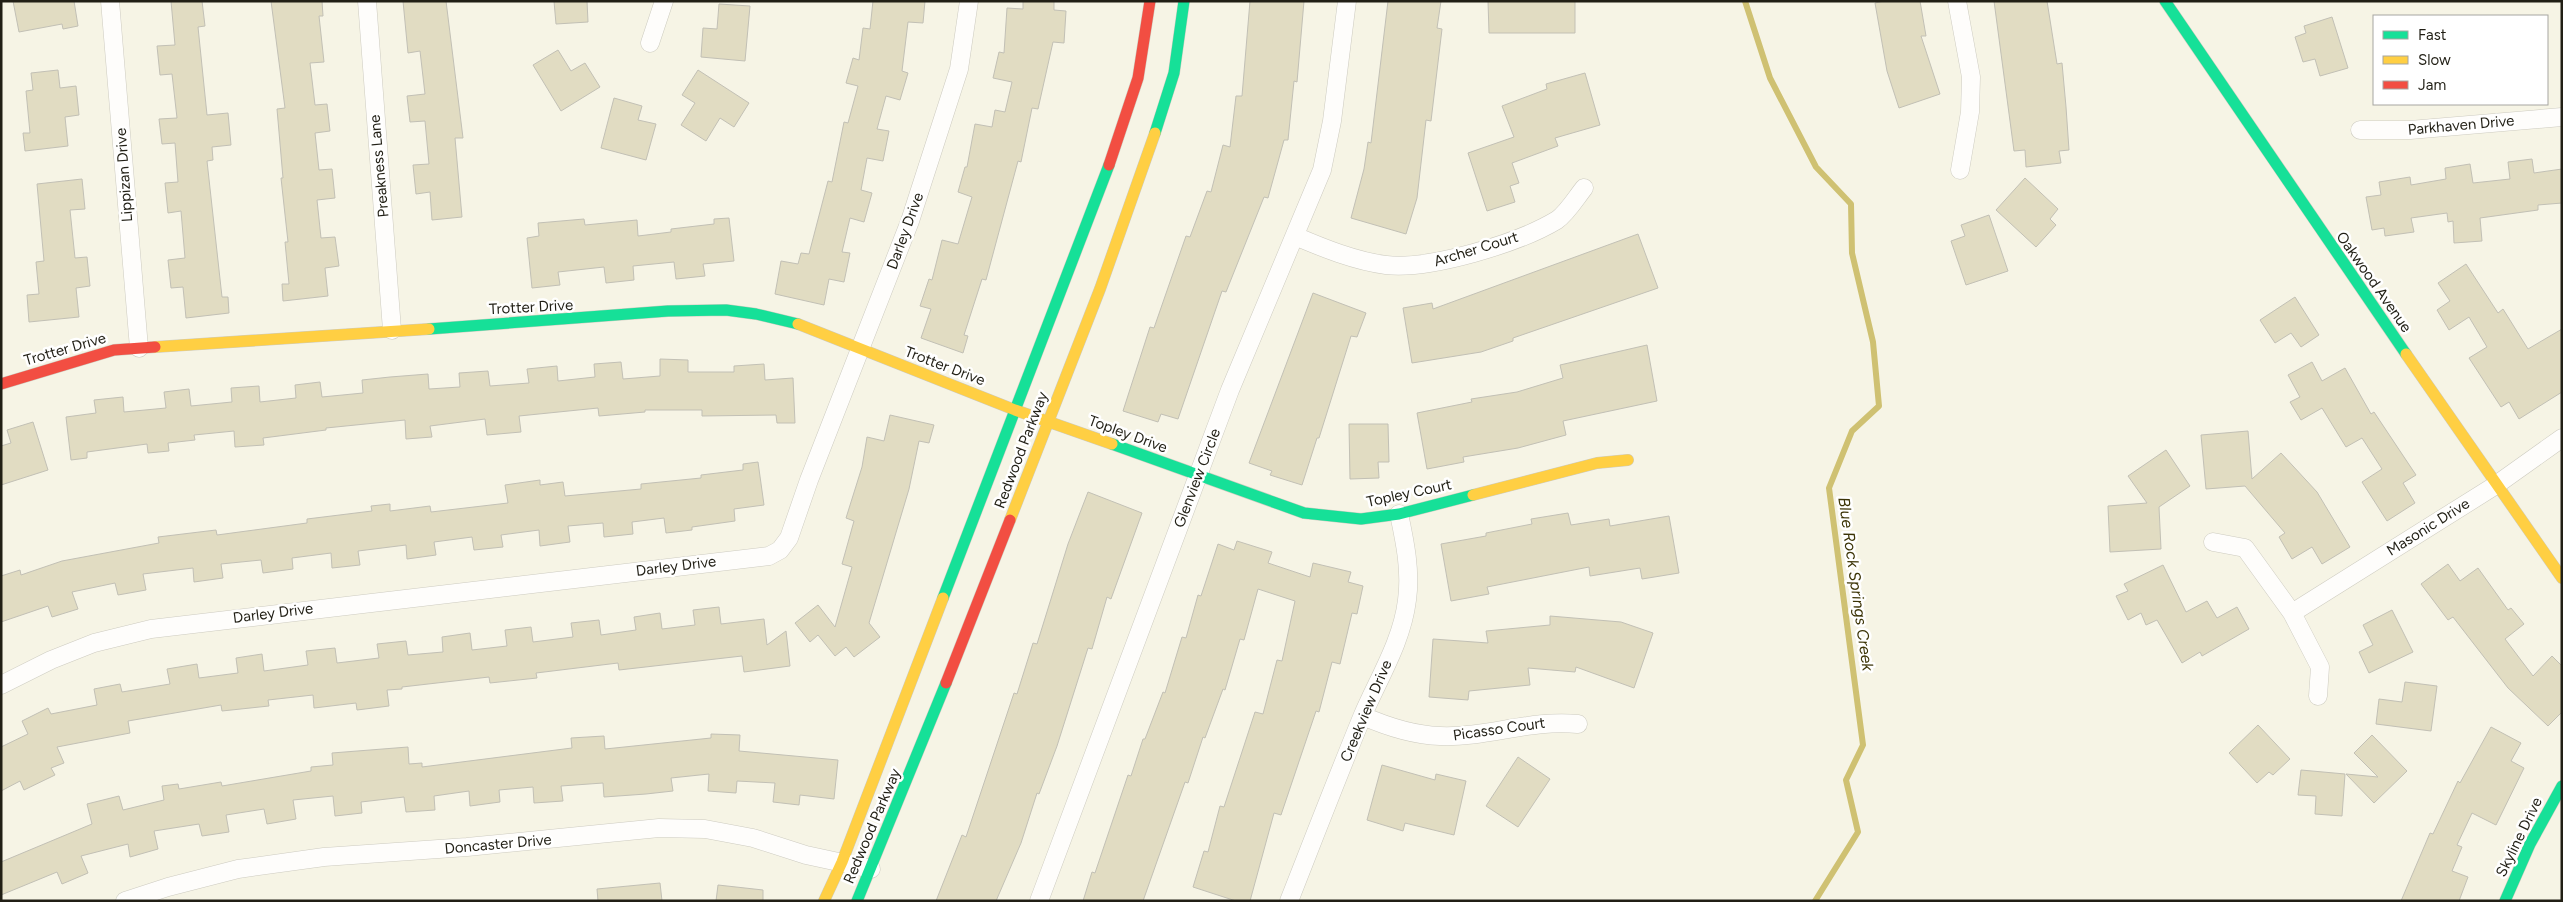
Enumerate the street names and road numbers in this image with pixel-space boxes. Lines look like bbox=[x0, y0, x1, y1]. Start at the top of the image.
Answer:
street label: Parkhaven Drive bbox=[2407, 111, 2515, 139]
street label: Preakness Lane bbox=[366, 114, 392, 218]
street label: Lippizan Drive bbox=[112, 127, 136, 223]
street label: Darley Drive bbox=[883, 190, 927, 272]
street label: Archer Court bbox=[1432, 228, 1521, 270]
street label: Oakwood Avenue bbox=[2333, 228, 2415, 336]
street label: Trotter Drive bbox=[488, 296, 574, 318]
street label: Trotter Drive bbox=[22, 329, 108, 369]
street label: Trotter Drive bbox=[902, 342, 988, 390]
street label: Redwood Parkway bbox=[990, 389, 1052, 511]
street label: Topley Drive bbox=[1086, 411, 1170, 457]
street label: Glenview Circle bbox=[1170, 426, 1224, 530]
street label: Topley Court bbox=[1365, 475, 1453, 511]
street label: Masonic Drive bbox=[2383, 494, 2473, 560]
street label: Darley Drive bbox=[635, 552, 717, 580]
street label: Darley Drive bbox=[232, 599, 314, 627]
street label: Creekview Drive bbox=[1336, 657, 1396, 765]
street label: Picasso Court bbox=[1452, 714, 1547, 744]
street label: Redwood Parkway bbox=[840, 766, 904, 886]
street label: Skyline Drive bbox=[2492, 794, 2546, 880]
street label: Doncaster Drive bbox=[444, 830, 552, 858]

